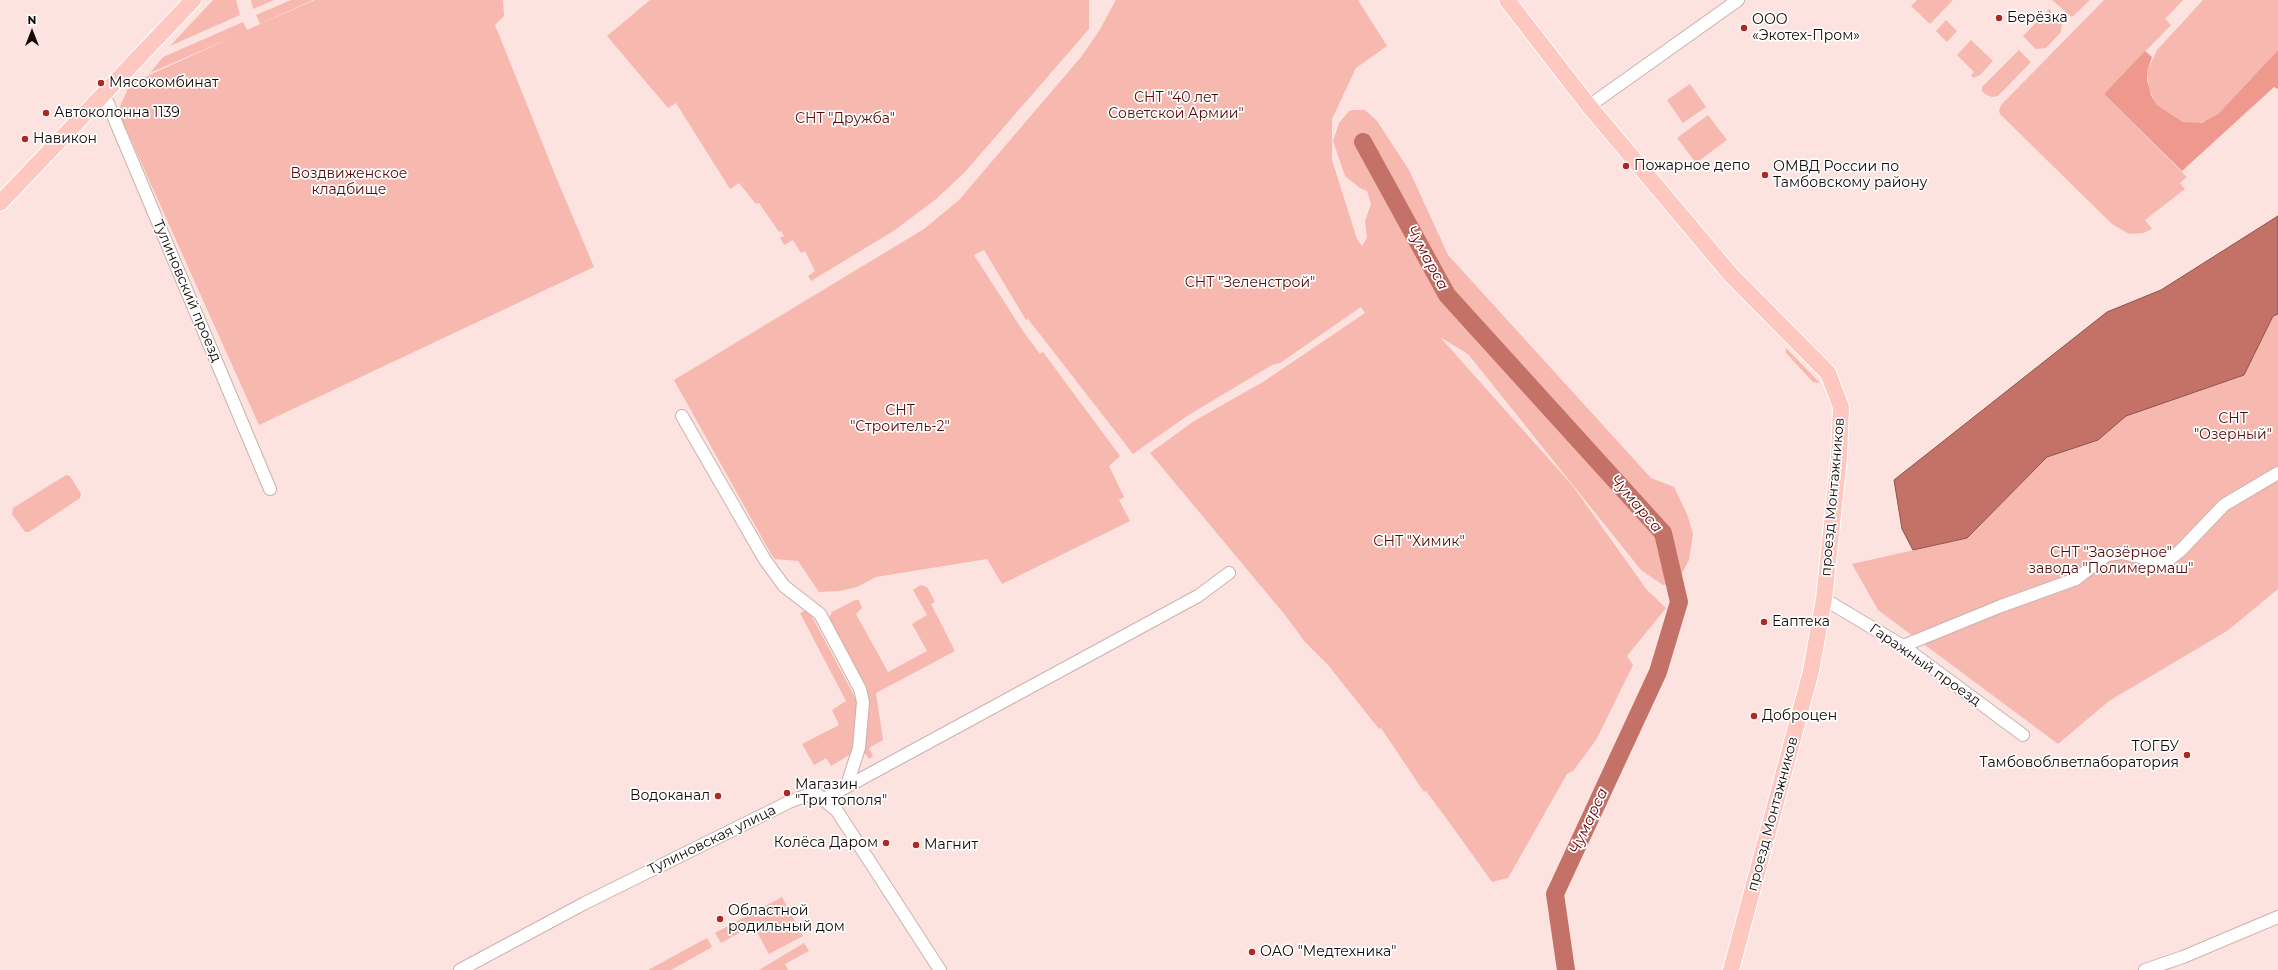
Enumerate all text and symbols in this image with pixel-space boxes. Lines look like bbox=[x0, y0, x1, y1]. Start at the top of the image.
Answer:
place label: Берёзка bbox=[2007, 10, 2068, 26]
north arrow bbox=[12, 12, 52, 52]
place label: ООО «Экотех-Пром» bbox=[1752, 12, 1860, 44]
text: N bbox=[28, 13, 36, 27]
marker: Берёзка bbox=[1994, 13, 2004, 23]
marker: ООО «Экотех-Пром» bbox=[1739, 23, 1749, 33]
place label: Мясокомбинат bbox=[109, 75, 219, 91]
marker: Мясокомбинат bbox=[96, 78, 106, 88]
park label: СНТ "40 лет Советской Армии" bbox=[1108, 90, 1244, 122]
place label: Автоколонна 1139 bbox=[54, 105, 180, 121]
marker: Автоколонна 1139 bbox=[41, 108, 51, 118]
park label: СНТ "Дружба" bbox=[795, 111, 895, 127]
place label: Навикон bbox=[33, 131, 97, 147]
marker: Навикон bbox=[20, 134, 30, 144]
place label: Пожарное депо bbox=[1634, 158, 1750, 174]
place label: ОМВД России по Тамбовскому району bbox=[1773, 159, 1927, 192]
marker: Пожарное депо bbox=[1621, 161, 1631, 171]
park label: Воздвиженское кладбище bbox=[291, 166, 407, 198]
marker: ОМВД России по Тамбовскому району bbox=[1760, 170, 1770, 180]
street label: Тулиновский проезд bbox=[149, 217, 225, 365]
water label: Чумарса bbox=[1402, 223, 1452, 293]
park label: СНТ "Зеленстрой" bbox=[1185, 275, 1315, 291]
park label: СНТ "Строитель-2" bbox=[850, 403, 950, 436]
park label: СНТ "Озерный" bbox=[2194, 411, 2272, 444]
street label: проезд Монтажников bbox=[1818, 417, 1848, 577]
water label: Чумарса bbox=[1606, 471, 1666, 537]
park label: СНТ "Химик" bbox=[1373, 534, 1465, 550]
park label: СНТ "Заозёрное" завода "Полимермаш" bbox=[2029, 545, 2193, 578]
place label: Еаптека bbox=[1772, 614, 1830, 630]
marker: Еаптека bbox=[1759, 617, 1769, 627]
street label: Гаражный проезд bbox=[1866, 620, 1984, 710]
place label: Доброцен bbox=[1762, 708, 1837, 724]
marker: Доброцен bbox=[1749, 711, 1759, 721]
street label: проезд Монтажников bbox=[1744, 735, 1802, 893]
place label: ТОГБУ Тамбовоблветлаборатория bbox=[1980, 739, 2179, 772]
marker: ТОГБУ Тамбовоблветлаборатория bbox=[2182, 750, 2192, 760]
place label: Магазин "Три тополя" bbox=[795, 777, 887, 810]
water label: Чумарса bbox=[1566, 785, 1612, 857]
place label: Водоканал bbox=[630, 788, 710, 804]
marker: Магазин "Три тополя" bbox=[782, 788, 792, 798]
marker: Водоканал bbox=[713, 791, 723, 801]
street label: Тулиновская улица bbox=[645, 802, 779, 878]
place label: Колёса Даром bbox=[774, 835, 878, 851]
place label: Магнит bbox=[924, 837, 978, 853]
marker: Колёса Даром bbox=[881, 838, 891, 848]
marker: Магнит bbox=[911, 840, 921, 850]
place label: Областной родильный дом bbox=[728, 903, 845, 936]
marker: Областной родильный дом bbox=[715, 914, 725, 924]
place label: ОАО "Медтехника" bbox=[1260, 944, 1397, 960]
marker: ОАО "Медтехника" bbox=[1247, 947, 1257, 957]

